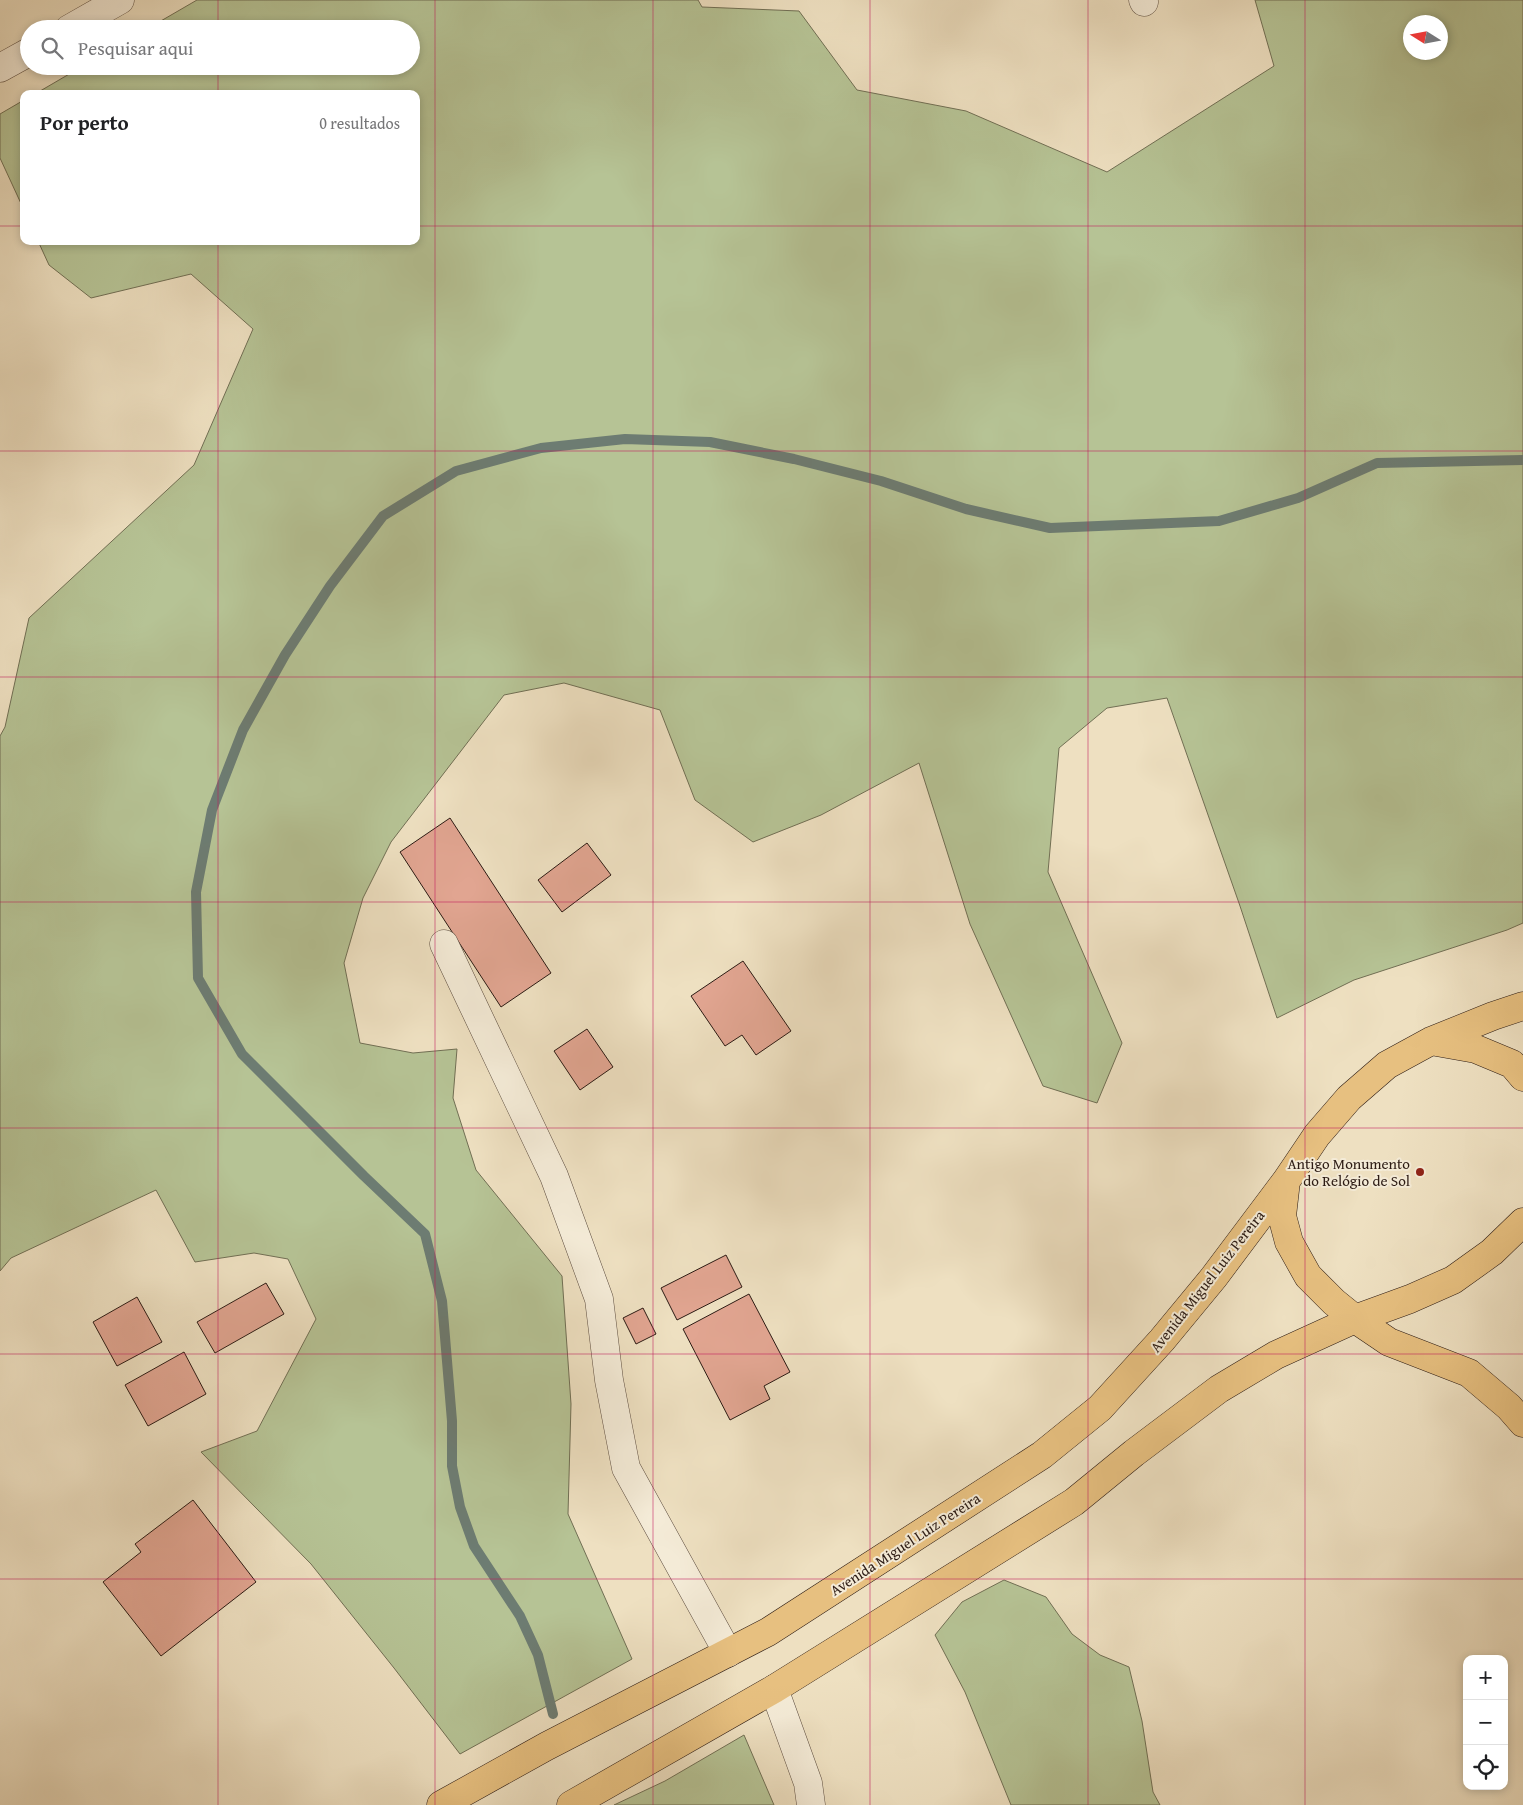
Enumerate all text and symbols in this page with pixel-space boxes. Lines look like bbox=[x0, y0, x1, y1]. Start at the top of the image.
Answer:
north arrow bbox=[1403, 15, 1448, 60]
search box bbox=[20, 20, 420, 75]
icon: search bbox=[38, 34, 66, 62]
text: Pesquisar aqui bbox=[78, 34, 193, 62]
text: Por perto bbox=[40, 107, 129, 138]
text: 0 resultados bbox=[319, 111, 400, 135]
place label: Antigo Monumento do Relógio de Sol bbox=[1287, 1153, 1410, 1191]
marker: Antigo Monumento do Relógio de Sol bbox=[1414, 1166, 1426, 1178]
street label: Avenida Miguel Luiz Pereira bbox=[1145, 1206, 1269, 1356]
street label: Avenida Miguel Luiz Pereira bbox=[826, 1488, 984, 1600]
map controls bbox=[1463, 1655, 1508, 1790]
button: + bbox=[1463, 1655, 1508, 1700]
button: − bbox=[1463, 1700, 1508, 1745]
button: locate bbox=[1463, 1745, 1508, 1790]

